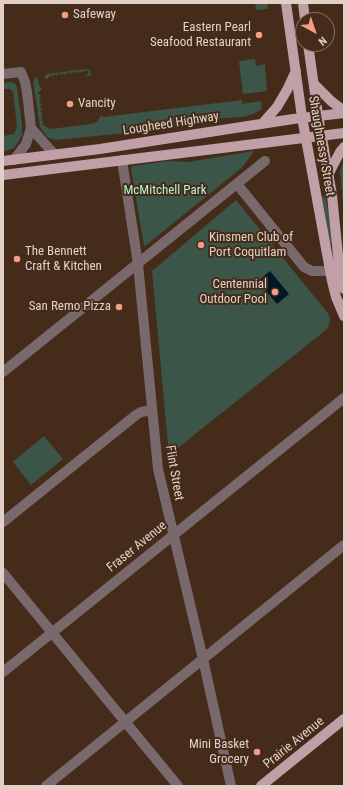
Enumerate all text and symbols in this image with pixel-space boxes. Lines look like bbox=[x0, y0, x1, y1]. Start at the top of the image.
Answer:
place label: Safeway bbox=[73, 7, 116, 23]
marker: Safeway bbox=[60, 10, 70, 20]
north arrow bbox=[295, 12, 335, 52]
place label: Eastern Pearl Seafood Restaurant bbox=[150, 20, 251, 51]
marker: Eastern Pearl Seafood Restaurant bbox=[254, 30, 264, 40]
text: N bbox=[316, 34, 329, 48]
street label: Shaughnessy Street bbox=[305, 95, 337, 197]
place label: Vancity bbox=[78, 96, 116, 112]
marker: Vancity bbox=[65, 99, 75, 109]
street label: Lougheed Highway bbox=[122, 109, 220, 139]
park label: McMitchell Park bbox=[124, 183, 206, 199]
place label: Kinsmen Club of Port Coquitlam bbox=[209, 230, 293, 261]
marker: Kinsmen Club of Port Coquitlam bbox=[196, 240, 206, 250]
place label: The Bennett Craft & Kitchen bbox=[25, 244, 102, 275]
marker: The Bennett Craft & Kitchen bbox=[12, 254, 22, 264]
place label: Centennial Outdoor Pool bbox=[199, 277, 267, 308]
marker: Centennial Outdoor Pool bbox=[270, 287, 280, 297]
place label: San Remo Pizza bbox=[29, 299, 111, 315]
marker: San Remo Pizza bbox=[114, 302, 124, 312]
street label: Flint Street bbox=[161, 444, 187, 502]
street label: Fraser Avenue bbox=[104, 518, 170, 576]
street label: Prairie Avenue bbox=[261, 714, 327, 772]
place label: Mini Basket Grocery bbox=[189, 737, 249, 768]
marker: Mini Basket Grocery bbox=[252, 747, 262, 757]

